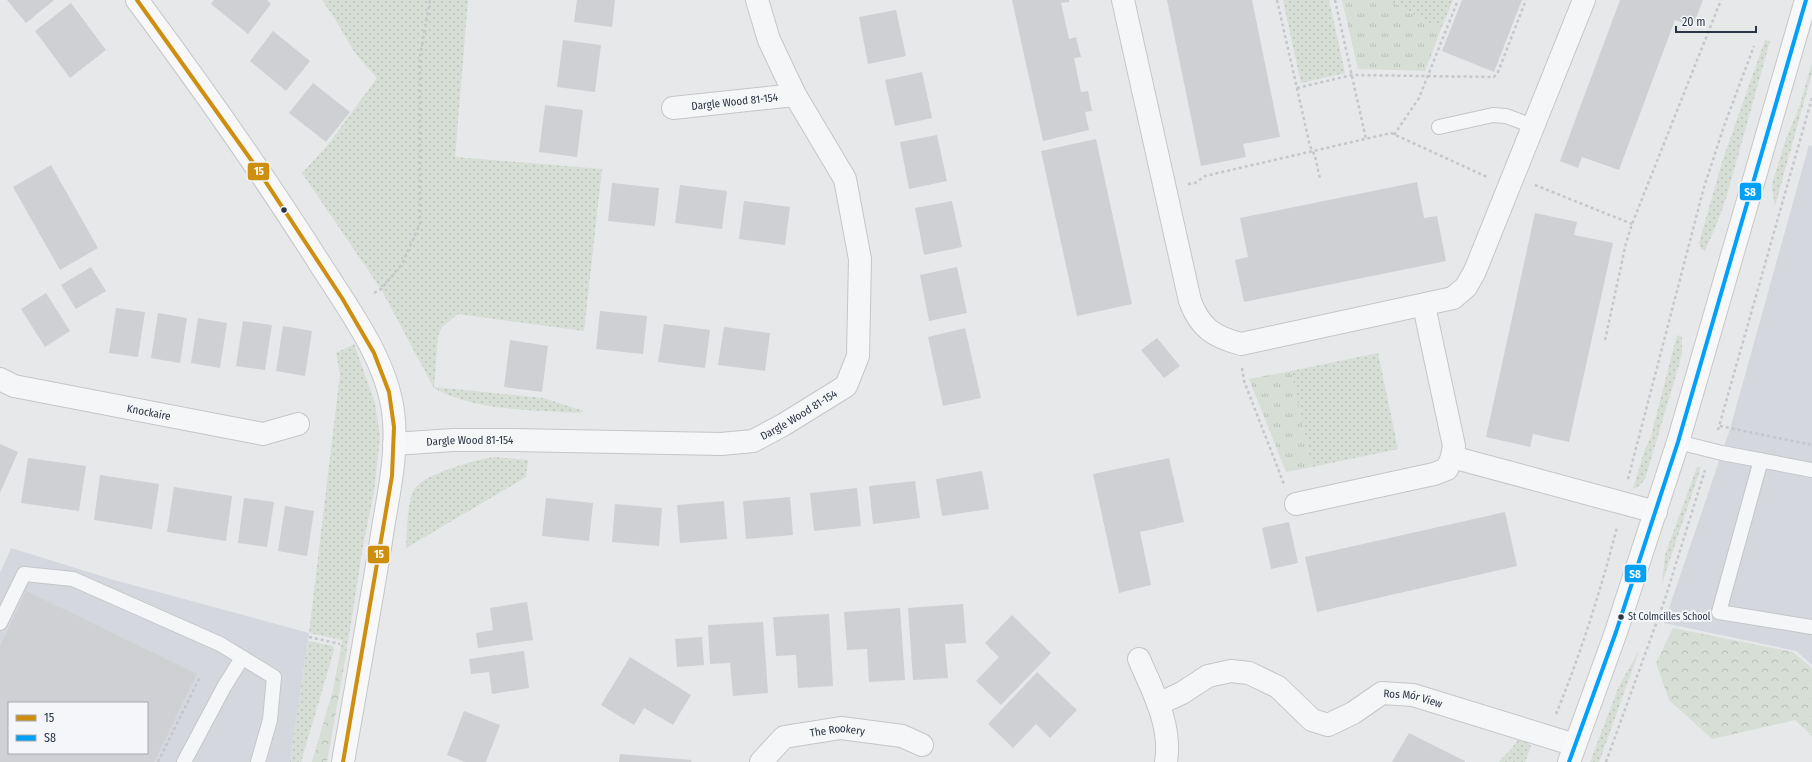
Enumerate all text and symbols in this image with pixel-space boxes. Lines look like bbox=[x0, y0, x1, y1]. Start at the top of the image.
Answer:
scale bar bbox=[1676, 8, 1756, 34]
text: 20 m bbox=[1682, 15, 1706, 29]
street label: Dargle Wood 81-154 bbox=[691, 90, 779, 113]
line badge: 15 bbox=[247, 162, 270, 181]
text: 15 bbox=[254, 165, 265, 178]
line badge: S8 bbox=[1739, 182, 1762, 201]
text: S8 bbox=[1744, 186, 1756, 199]
unlabelled marker bbox=[279, 205, 289, 215]
street label: Dargle Wood 81-154 bbox=[758, 386, 840, 442]
street label: Knockaire bbox=[126, 401, 172, 423]
street label: Dargle Wood 81-154 bbox=[426, 433, 514, 448]
line badge: 15 bbox=[367, 545, 390, 564]
text: 15 bbox=[374, 548, 385, 561]
line badge: S8 bbox=[1624, 564, 1647, 583]
text: S8 bbox=[1629, 568, 1641, 581]
place label: St Colmcilles School bbox=[1628, 611, 1711, 623]
marker: St Colmcilles School bbox=[1616, 612, 1626, 622]
street label: Ros Mór View bbox=[1383, 687, 1444, 710]
legend bbox=[8, 702, 148, 754]
text: 15 bbox=[44, 711, 55, 725]
street label: The Rookery bbox=[809, 721, 866, 739]
text: S8 bbox=[44, 731, 56, 745]

